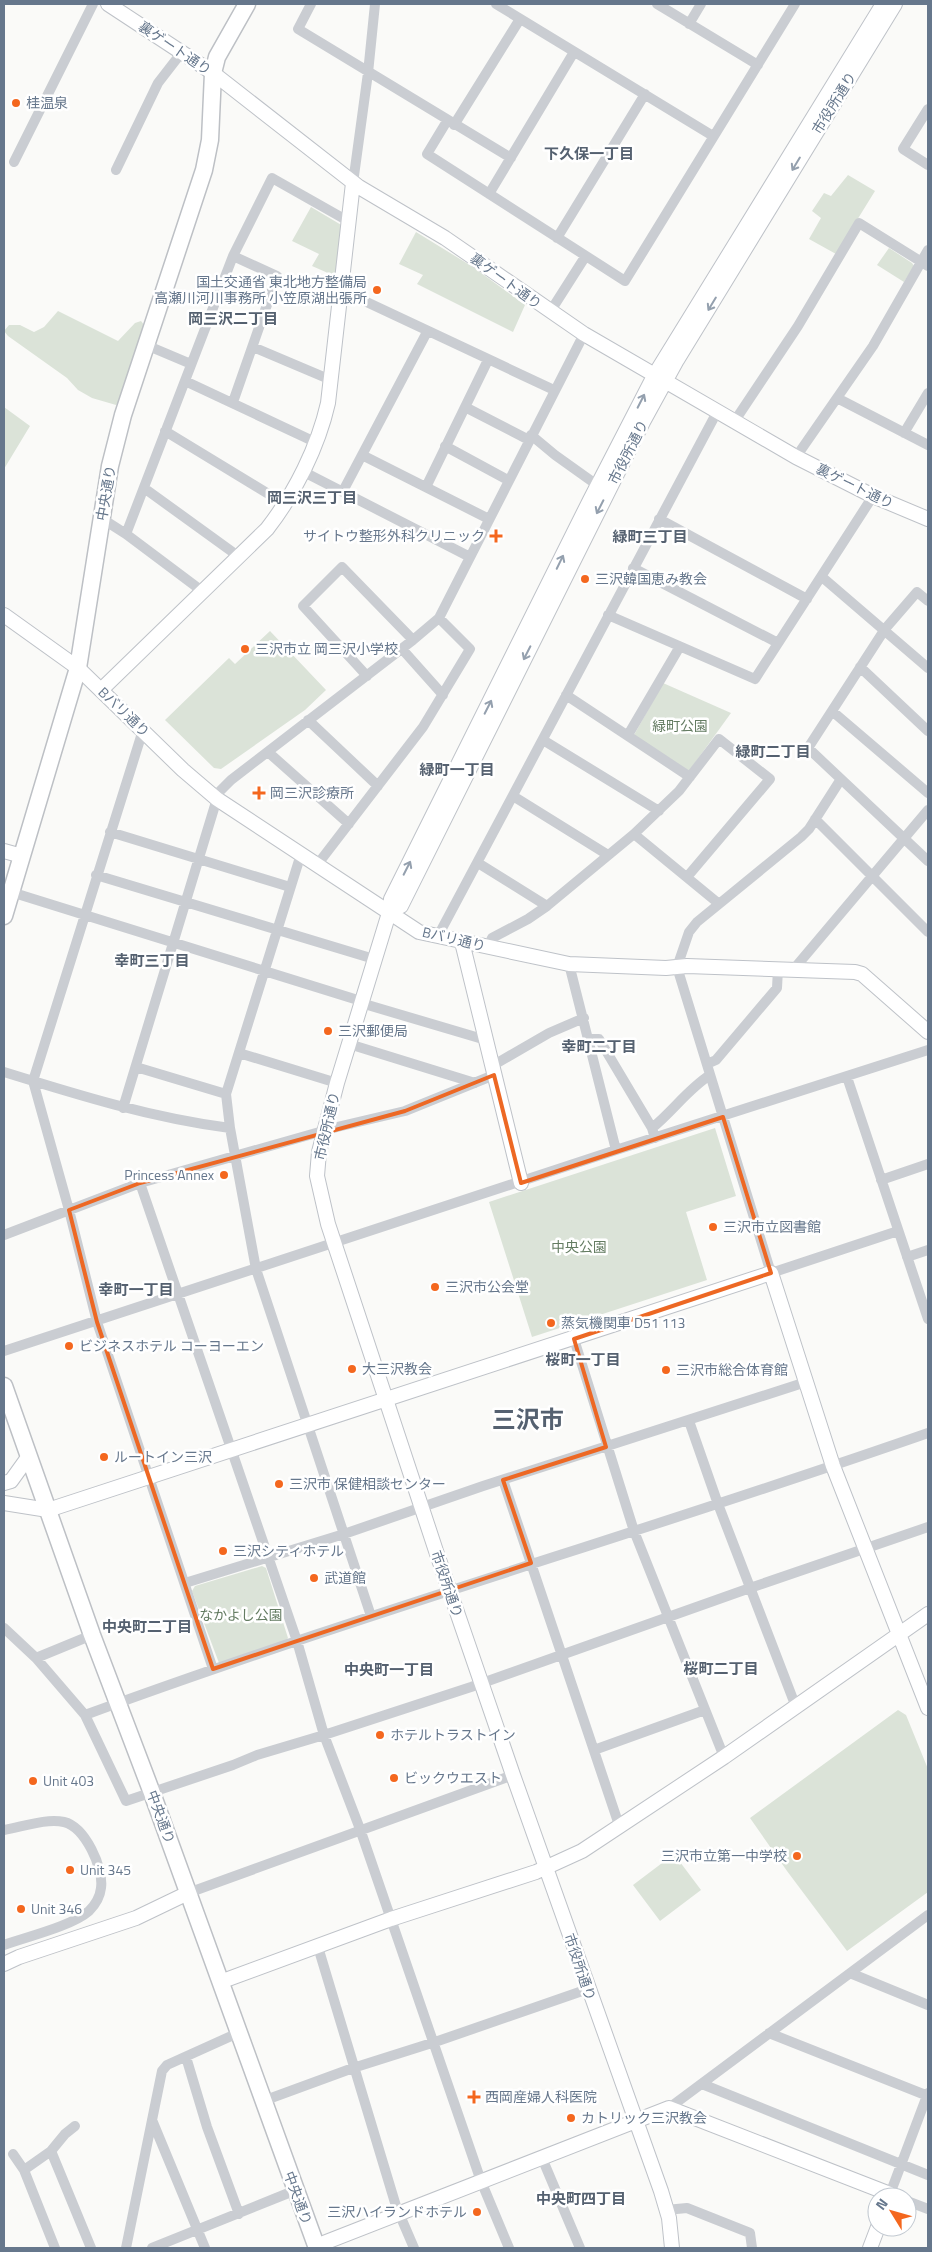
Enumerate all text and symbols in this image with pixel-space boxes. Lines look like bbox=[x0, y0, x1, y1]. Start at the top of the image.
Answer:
street label: 裏ゲート通り bbox=[135, 15, 216, 80]
street label: 市役所通り bbox=[806, 67, 861, 138]
place label: 桂温泉 bbox=[26, 92, 68, 113]
marker: 桂温泉 bbox=[10, 97, 22, 109]
district label: 下久保一丁目 bbox=[544, 142, 634, 165]
one-way arrow bbox=[791, 157, 801, 171]
street label: 裏ゲート通り bbox=[466, 247, 546, 314]
place label: 国土交通省 東北地方整備局 高瀬川河川事務所 小笠原湖出張所 bbox=[154, 271, 367, 308]
marker: 国土交通省 東北地方整備局 高瀬川河川事務所 小笠原湖出張所 bbox=[371, 284, 383, 296]
one-way arrow bbox=[706, 296, 716, 310]
district label: 岡三沢二丁目 bbox=[188, 307, 278, 330]
one-way arrow bbox=[637, 394, 646, 409]
street label: 市役所通り bbox=[602, 416, 653, 488]
street label: 裏ゲート通り bbox=[813, 458, 898, 513]
street label: 中央通り bbox=[90, 464, 121, 522]
district label: 岡三沢三丁目 bbox=[267, 486, 357, 509]
one-way arrow bbox=[595, 499, 604, 514]
place label: サイトウ整形外科クリニック bbox=[303, 525, 485, 546]
district label: 緑町三丁目 bbox=[612, 525, 688, 548]
marker: サイトウ整形外科クリニック bbox=[489, 529, 503, 543]
one-way arrow bbox=[555, 554, 565, 569]
place label: 三沢韓国恵み教会 bbox=[595, 568, 707, 589]
marker: 三沢韓国恵み教会 bbox=[579, 573, 591, 585]
place label: 三沢市立 岡三沢小学校 bbox=[255, 638, 398, 659]
marker: 三沢市立 岡三沢小学校 bbox=[239, 643, 251, 655]
one-way arrow bbox=[522, 645, 532, 660]
street label: Bバリ通り bbox=[94, 682, 155, 742]
one-way arrow bbox=[484, 700, 493, 715]
park label: 緑町公園 bbox=[652, 715, 708, 736]
district label: 緑町二丁目 bbox=[735, 740, 811, 763]
district label: 緑町一丁目 bbox=[419, 758, 495, 781]
place label: 岡三沢診療所 bbox=[270, 782, 354, 803]
marker: 岡三沢診療所 bbox=[252, 786, 266, 800]
one-way arrow bbox=[403, 861, 412, 876]
street label: Bバリ通り bbox=[420, 921, 488, 956]
district label: 幸町三丁目 bbox=[114, 949, 190, 972]
place label: 三沢郵便局 bbox=[338, 1020, 408, 1041]
marker: 三沢郵便局 bbox=[322, 1025, 334, 1037]
district label: 幸町二丁目 bbox=[561, 1035, 637, 1058]
street label: 市役所通り bbox=[308, 1089, 345, 1162]
place label: Princess Annex bbox=[124, 1164, 215, 1185]
marker: Princess Annex bbox=[218, 1169, 230, 1181]
place label: 三沢市立図書館 bbox=[723, 1216, 821, 1237]
marker: 三沢市立図書館 bbox=[707, 1221, 719, 1233]
park label: 中央公園 bbox=[551, 1236, 607, 1257]
place label: 三沢市公会堂 bbox=[445, 1276, 529, 1297]
district label: 幸町一丁目 bbox=[98, 1278, 174, 1301]
marker: 三沢市公会堂 bbox=[429, 1281, 441, 1293]
place label: 蒸気機関車 D51 113 bbox=[561, 1312, 685, 1333]
marker: 蒸気機関車 D51 113 bbox=[545, 1317, 557, 1329]
place label: ビジネスホテル コーヨーエン bbox=[79, 1335, 264, 1356]
marker: ビジネスホテル コーヨーエン bbox=[63, 1340, 75, 1352]
district label: 桜町一丁目 bbox=[545, 1348, 621, 1371]
place label: 大三沢教会 bbox=[362, 1358, 432, 1379]
place label: 三沢市総合体育館 bbox=[676, 1359, 788, 1380]
marker: 大三沢教会 bbox=[346, 1363, 358, 1375]
marker: 三沢市総合体育館 bbox=[660, 1364, 672, 1376]
district label: 三沢市 bbox=[492, 1401, 564, 1437]
place label: ルートイン三沢 bbox=[114, 1446, 212, 1467]
marker: ルートイン三沢 bbox=[98, 1451, 110, 1463]
place label: 三沢市 保健相談センター bbox=[289, 1473, 446, 1494]
marker: 三沢市 保健相談センター bbox=[273, 1478, 285, 1490]
place label: 三沢シティホテル bbox=[233, 1540, 344, 1561]
marker: 三沢シティホテル bbox=[217, 1545, 229, 1557]
street label: 市役所通り bbox=[426, 1547, 469, 1620]
place label: 武道館 bbox=[324, 1567, 366, 1588]
marker: 武道館 bbox=[308, 1572, 320, 1584]
park label: なかよし公園 bbox=[199, 1604, 283, 1625]
district label: 中央町二丁目 bbox=[102, 1615, 192, 1638]
district label: 桜町二丁目 bbox=[683, 1657, 759, 1680]
district label: 中央町一丁目 bbox=[344, 1658, 434, 1681]
place label: ホテルトラストイン bbox=[390, 1724, 516, 1745]
marker: ホテルトラストイン bbox=[374, 1729, 386, 1741]
place label: ビックウエスト bbox=[404, 1767, 502, 1788]
place label: Unit 403 bbox=[43, 1770, 94, 1791]
marker: ビックウエスト bbox=[388, 1772, 400, 1784]
marker: Unit 403 bbox=[27, 1775, 39, 1787]
street label: 中央通り bbox=[142, 1787, 181, 1847]
place label: 三沢市立第一中学校 bbox=[661, 1845, 787, 1866]
marker: 三沢市立第一中学校 bbox=[791, 1850, 803, 1862]
place label: Unit 345 bbox=[80, 1859, 131, 1880]
marker: Unit 345 bbox=[64, 1864, 76, 1876]
place label: Unit 346 bbox=[31, 1898, 82, 1919]
marker: Unit 346 bbox=[15, 1903, 27, 1915]
street label: 市役所通り bbox=[559, 1930, 602, 2003]
place label: 西岡産婦人科医院 bbox=[485, 2086, 597, 2107]
marker: 西岡産婦人科医院 bbox=[467, 2090, 481, 2104]
place label: カトリック三沢教会 bbox=[581, 2107, 707, 2128]
marker: カトリック三沢教会 bbox=[565, 2112, 577, 2124]
street label: 中央通り bbox=[279, 2168, 318, 2228]
district label: 中央町四丁目 bbox=[536, 2187, 626, 2210]
north arrow bbox=[867, 2187, 917, 2237]
text: N bbox=[870, 2194, 893, 2214]
place label: 三沢ハイランドホテル bbox=[327, 2201, 467, 2222]
marker: 三沢ハイランドホテル bbox=[471, 2206, 483, 2218]

